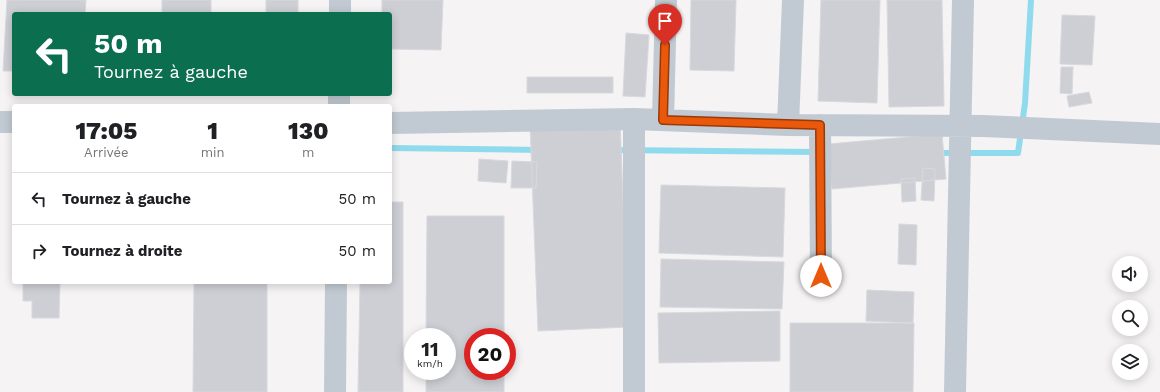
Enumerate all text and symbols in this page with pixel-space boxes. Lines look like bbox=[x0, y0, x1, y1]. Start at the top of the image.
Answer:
pin bbox=[648, 4, 682, 45]
icon: arrive bbox=[654, 10, 676, 32]
text: 50 m bbox=[94, 27, 163, 60]
icon: left bbox=[28, 28, 80, 80]
text: Tournez à gauche bbox=[94, 61, 248, 82]
text: 17:05 bbox=[75, 117, 137, 145]
text: 1 bbox=[207, 117, 218, 145]
text: 130 bbox=[288, 117, 329, 145]
text: Arrivée bbox=[84, 145, 129, 160]
text: min bbox=[201, 145, 225, 160]
text: m bbox=[302, 145, 314, 160]
icon: left bbox=[28, 188, 50, 210]
text: Tournez à gauche bbox=[62, 190, 191, 208]
text: 50 m bbox=[339, 190, 376, 208]
icon: right bbox=[28, 240, 50, 262]
text: Tournez à droite bbox=[62, 242, 182, 260]
text: 50 m bbox=[339, 242, 376, 260]
position arrow bbox=[800, 255, 842, 297]
map controls bbox=[1112, 256, 1148, 380]
button: sound bbox=[1112, 256, 1148, 292]
button: search bbox=[1112, 300, 1148, 336]
speed limit sign: 20 bbox=[464, 328, 516, 380]
text: 11 bbox=[421, 337, 439, 361]
button: layers bbox=[1112, 344, 1148, 380]
text: km/h bbox=[417, 358, 443, 369]

